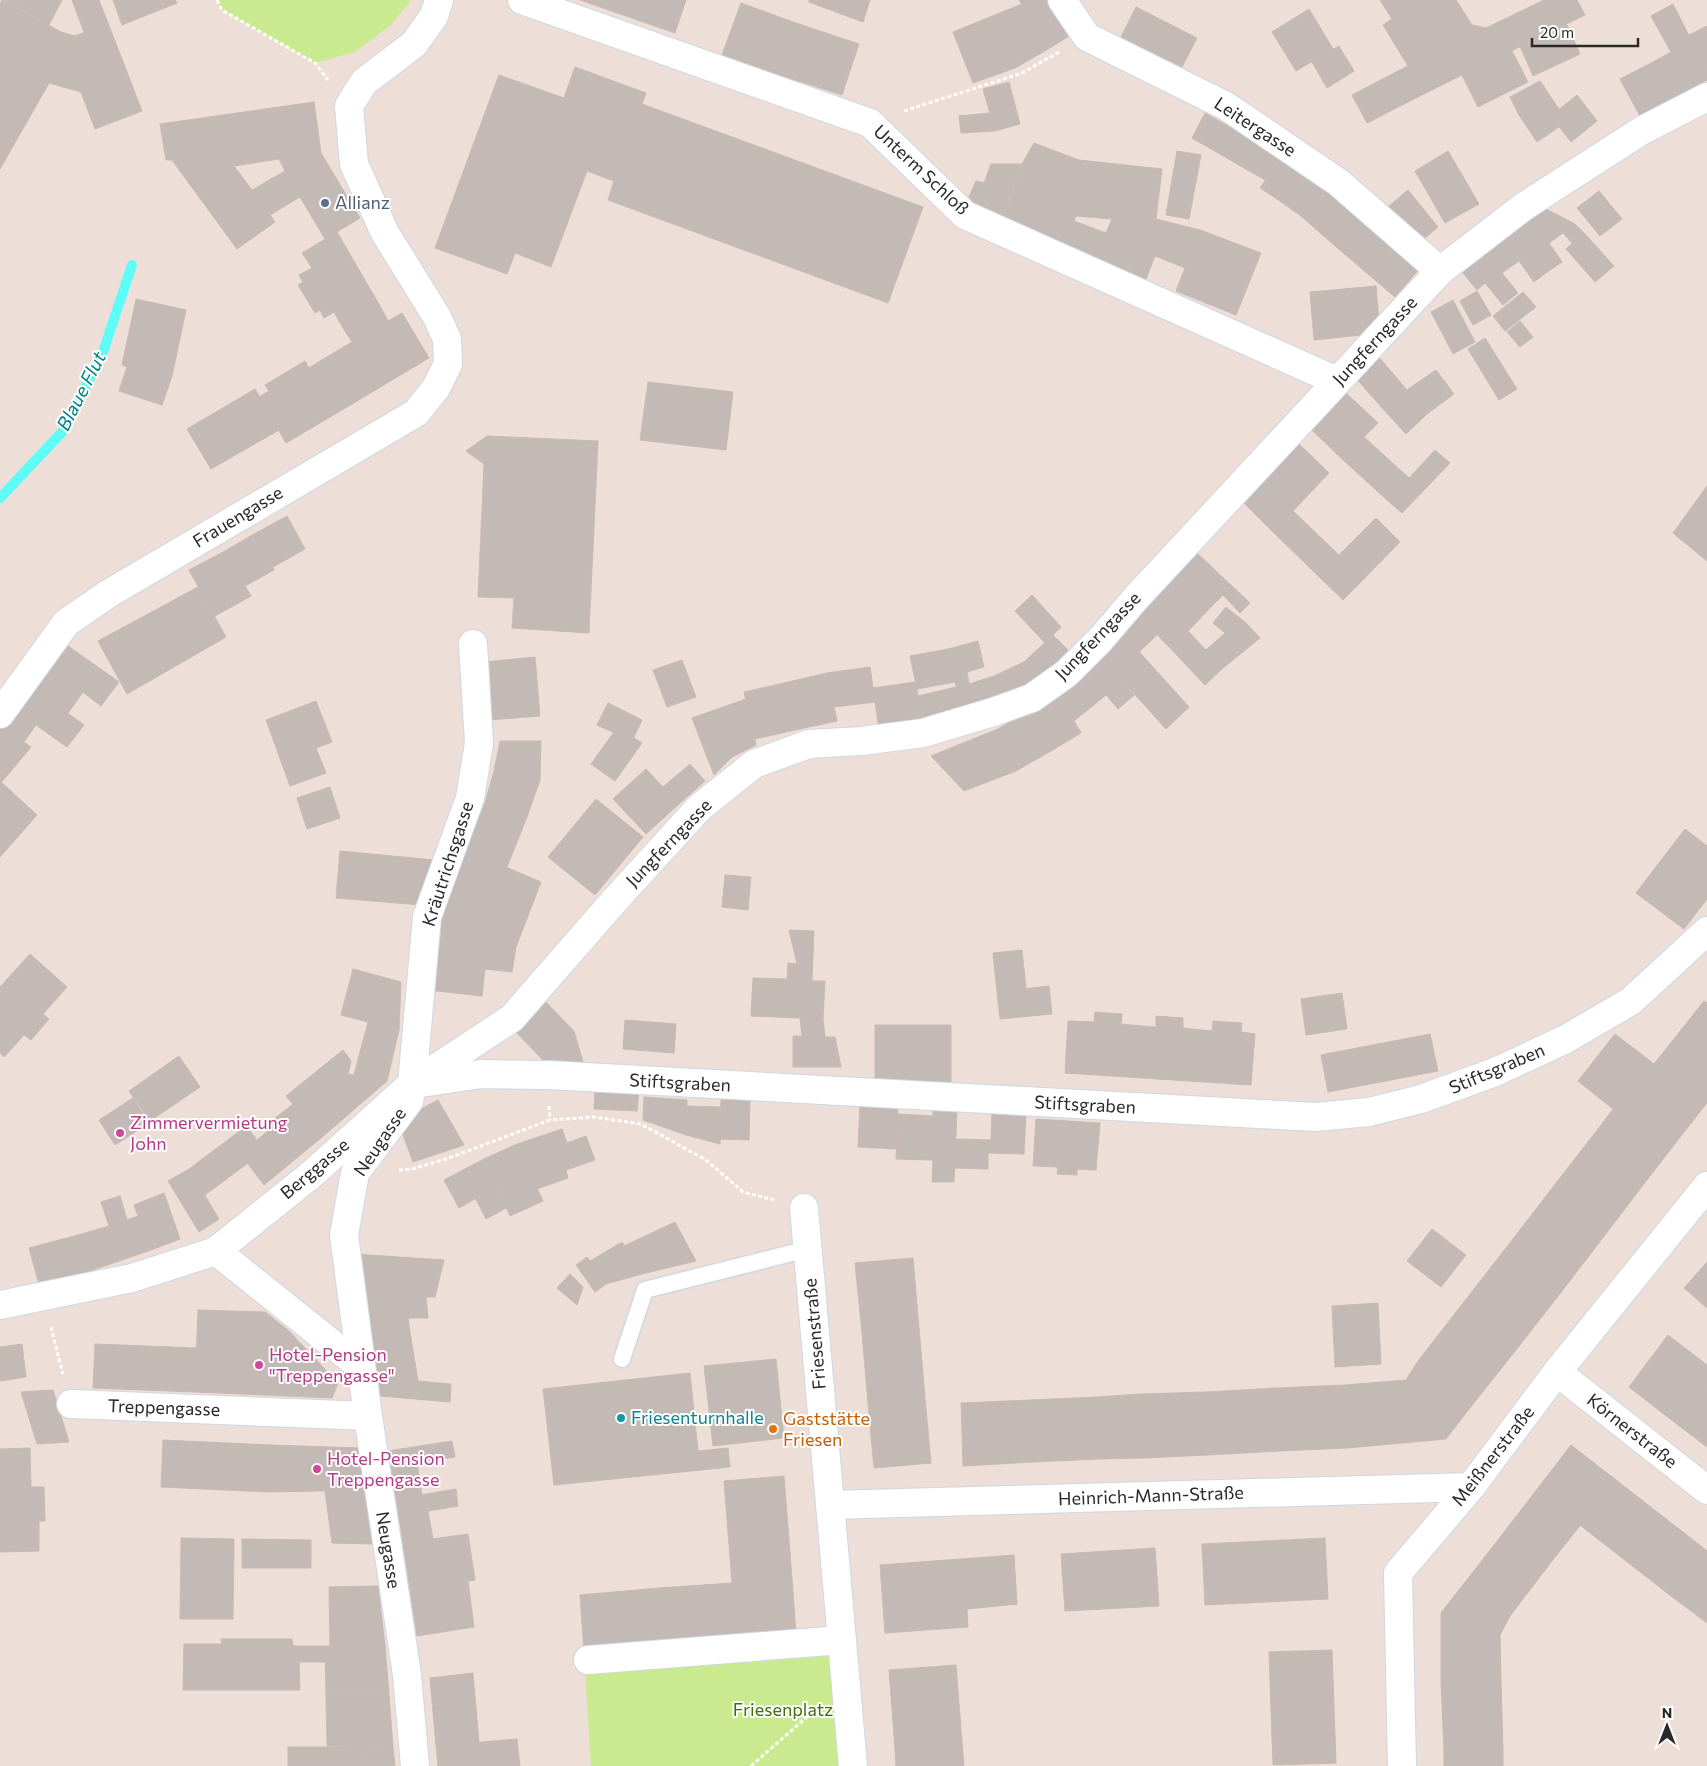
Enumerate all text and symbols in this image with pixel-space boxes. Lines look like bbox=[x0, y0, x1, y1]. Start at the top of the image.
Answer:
scale bar bbox=[1532, 15, 1638, 47]
text: 20 m bbox=[1540, 23, 1574, 41]
street label: Leitergasse bbox=[1210, 92, 1301, 161]
street label: Unterm Schloß bbox=[869, 119, 974, 219]
place label: Allianz bbox=[335, 191, 390, 213]
marker: Allianz bbox=[319, 197, 331, 209]
street label: Jungferngasse bbox=[1327, 291, 1421, 389]
water label: Blaue Flut bbox=[51, 346, 111, 434]
street label: Frauengasse bbox=[188, 481, 287, 552]
street label: Jungferngasse bbox=[1050, 587, 1145, 684]
street label: Jungferngasse bbox=[621, 794, 716, 891]
street label: Kräutrichsgasse bbox=[417, 798, 478, 929]
street label: Stiftsgraben bbox=[1446, 1038, 1548, 1098]
street label: Stiftsgraben bbox=[629, 1068, 731, 1096]
street label: Stiftsgraben bbox=[1034, 1090, 1136, 1118]
street label: Neugasse bbox=[348, 1103, 410, 1180]
place label: Zimmervermietung John bbox=[130, 1111, 288, 1154]
marker: Zimmervermietung John bbox=[114, 1127, 126, 1139]
street label: Berggasse bbox=[276, 1133, 353, 1203]
street label: Friesenstraße bbox=[798, 1277, 830, 1391]
place label: Hotel-Pension "Treppengasse" bbox=[269, 1343, 395, 1386]
marker: Hotel-Pension "Treppengasse" bbox=[253, 1359, 265, 1371]
street label: Körnerstraße bbox=[1583, 1388, 1682, 1472]
street label: Treppengasse bbox=[107, 1394, 221, 1420]
street label: Meißnerstraße bbox=[1446, 1401, 1538, 1510]
place label: Friesenturnhalle bbox=[631, 1406, 764, 1428]
place label: Gaststätte Friesen bbox=[783, 1407, 870, 1450]
marker: Friesenturnhalle bbox=[615, 1412, 627, 1424]
marker: Gaststätte Friesen bbox=[767, 1423, 779, 1435]
place label: Hotel-Pension Treppengasse bbox=[327, 1447, 445, 1490]
marker: Hotel-Pension Treppengasse bbox=[311, 1463, 323, 1475]
street label: Heinrich-Mann-Straße bbox=[1058, 1481, 1244, 1509]
street label: Neugasse bbox=[372, 1510, 406, 1590]
park label: Friesenplatz bbox=[733, 1698, 833, 1720]
north arrow bbox=[1642, 1701, 1692, 1751]
text: N bbox=[1662, 1704, 1672, 1721]

